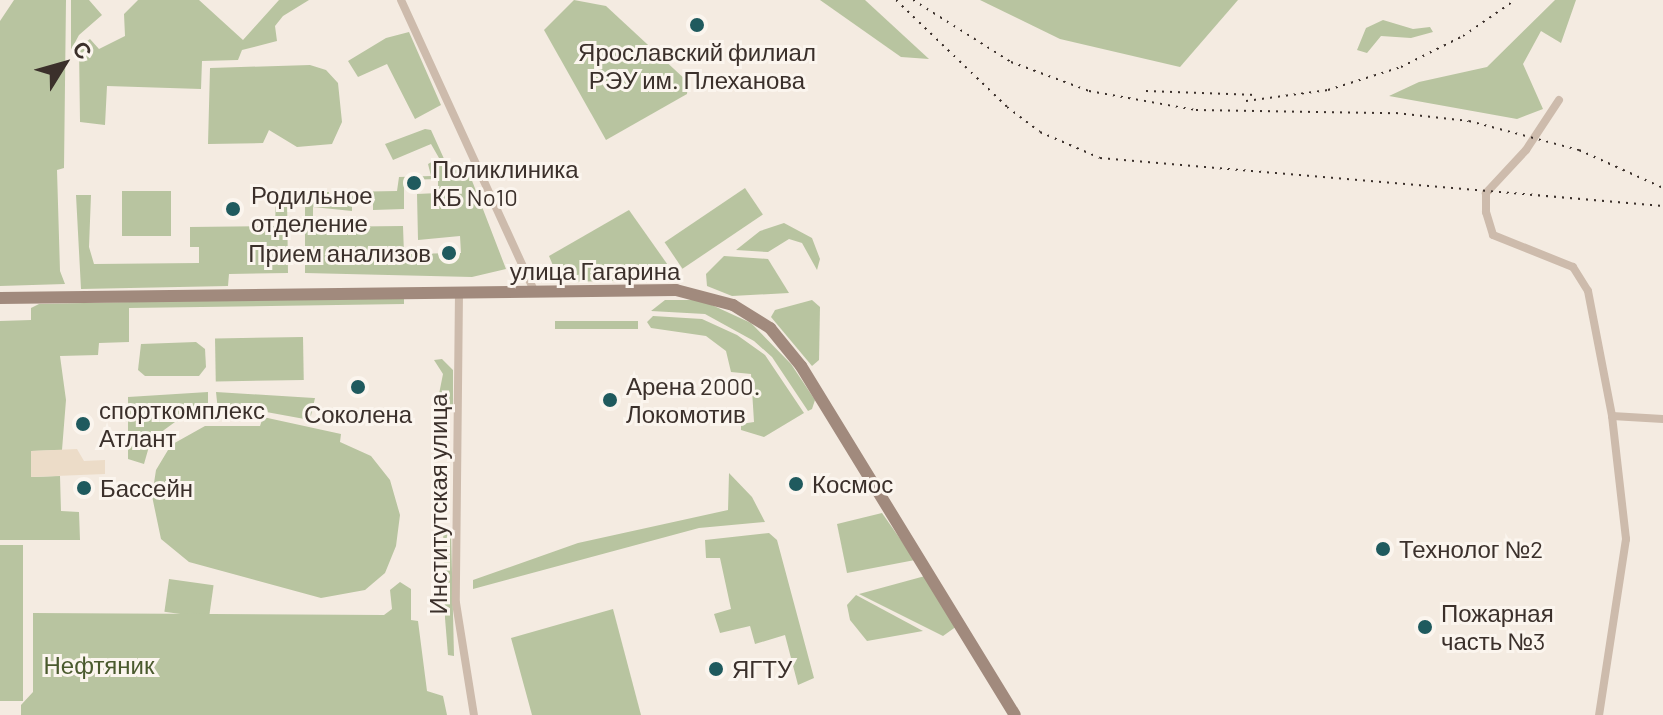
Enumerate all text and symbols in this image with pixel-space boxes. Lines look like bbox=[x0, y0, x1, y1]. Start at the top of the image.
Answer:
marker: Ярославский филиал РЭУ им. Плеханова bbox=[688, 16, 706, 34]
north arrow bbox=[24, 24, 104, 104]
text: С bbox=[68, 35, 98, 64]
place label: Ярославский филиал РЭУ им. Плеханова bbox=[578, 38, 816, 94]
place label: Поликлиника КБ No10 bbox=[432, 155, 579, 211]
marker: Поликлиника КБ No10 bbox=[403, 172, 425, 194]
place label: Родильное отделение bbox=[251, 181, 373, 237]
marker: Родильное отделение bbox=[222, 198, 244, 220]
place label: Прием анализов bbox=[248, 239, 431, 267]
marker: Прием анализов bbox=[438, 242, 460, 264]
street label: улица Гагарина bbox=[510, 257, 680, 285]
place label: Арена 2000. Локомотив bbox=[626, 372, 760, 428]
marker: Соколена bbox=[349, 378, 367, 396]
marker: Арена 2000. Локомотив bbox=[601, 391, 619, 409]
street label: Институтская улица bbox=[424, 393, 452, 615]
place label: спорткомплекс Атлант bbox=[99, 396, 265, 452]
place label: Соколена bbox=[304, 400, 412, 428]
marker: спорткомплекс Атлант bbox=[74, 415, 92, 433]
place label: Космос bbox=[812, 470, 893, 498]
place label: Бассейн bbox=[100, 474, 193, 502]
marker: Космос bbox=[787, 475, 805, 493]
marker: Бассейн bbox=[75, 479, 93, 497]
place label: Технолог №2 bbox=[1399, 535, 1543, 563]
marker: Технолог №2 bbox=[1374, 540, 1392, 558]
place label: Пожарная часть №3 bbox=[1441, 599, 1554, 655]
marker: Пожарная часть №3 bbox=[1416, 618, 1434, 636]
park label: Нефтяник bbox=[43, 651, 155, 679]
place label: ЯГТУ bbox=[732, 655, 792, 683]
marker: ЯГТУ bbox=[707, 660, 725, 678]

